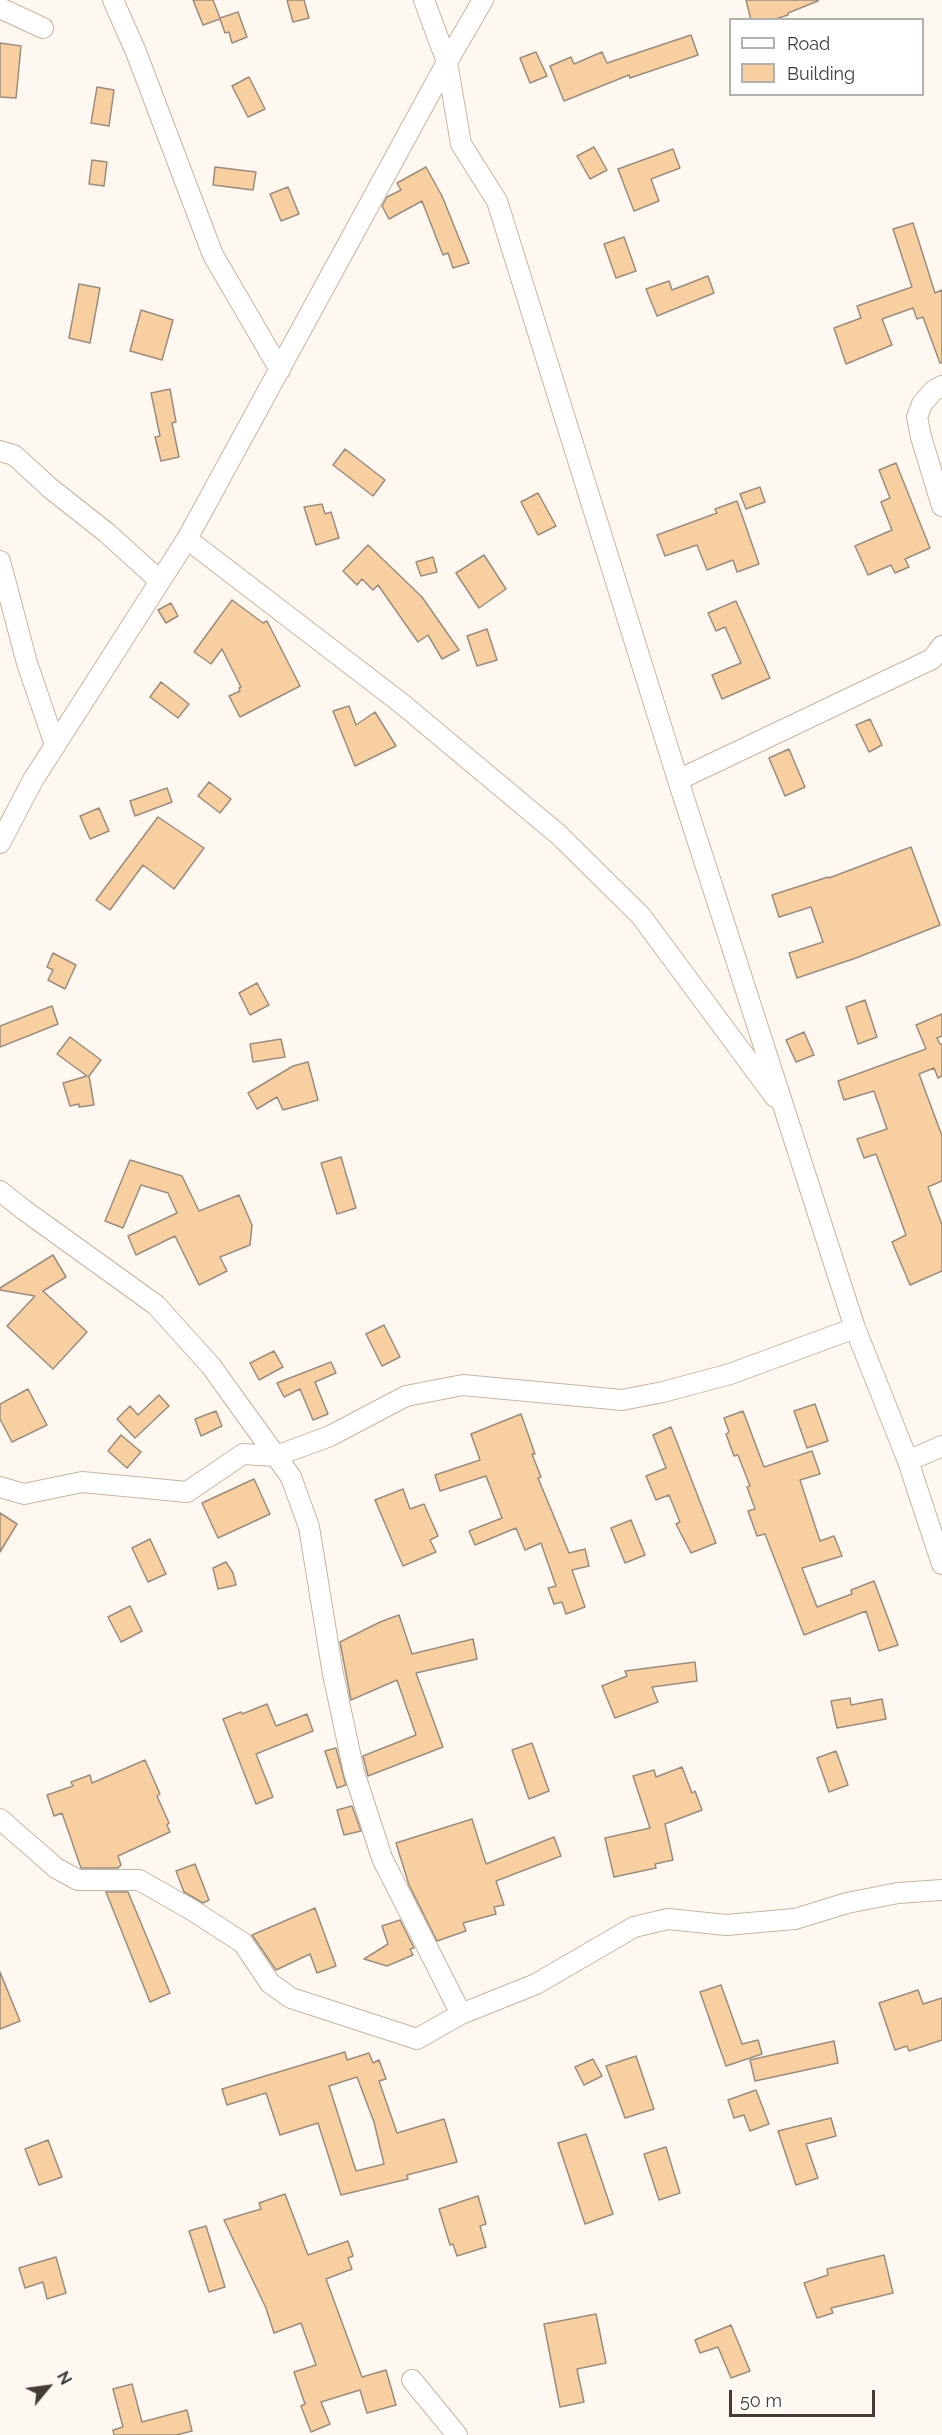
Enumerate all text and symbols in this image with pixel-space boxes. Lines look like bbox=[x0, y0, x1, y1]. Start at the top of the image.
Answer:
legend bbox=[729, 18, 924, 96]
text: Road bbox=[787, 33, 830, 54]
text: Building bbox=[787, 63, 855, 84]
north arrow bbox=[18, 2357, 78, 2417]
text: N bbox=[53, 2368, 75, 2388]
scale bar bbox=[732, 2378, 878, 2416]
text: 50 m bbox=[740, 2390, 782, 2411]

